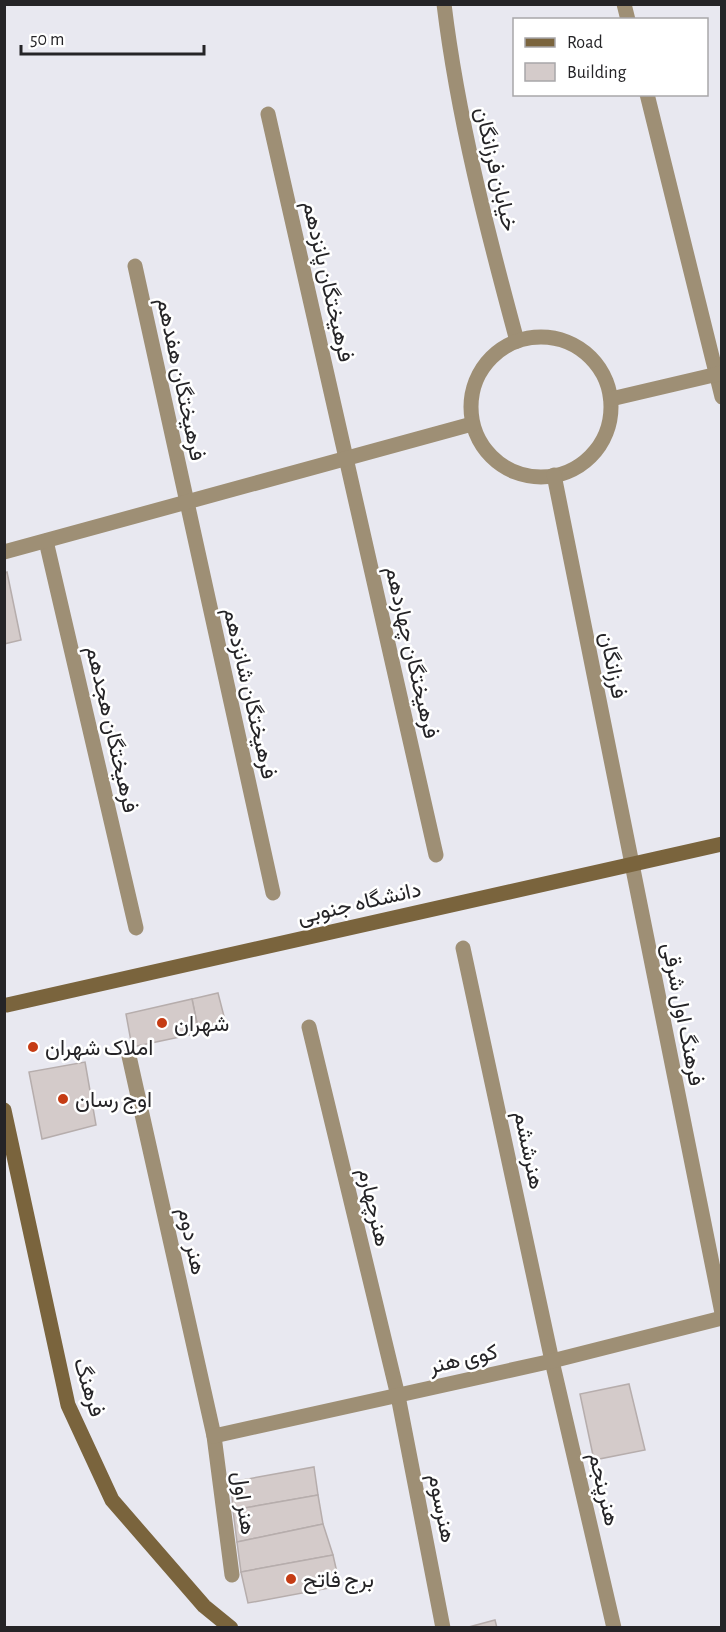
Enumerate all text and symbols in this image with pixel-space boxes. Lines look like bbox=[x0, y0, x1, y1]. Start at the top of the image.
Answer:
scale bar bbox=[21, 18, 204, 56]
legend bbox=[513, 18, 708, 96]
text: 50 m bbox=[30, 31, 64, 49]
text: Road bbox=[567, 34, 603, 52]
text: Building bbox=[567, 64, 627, 82]
street label: خیابان فرزانگان bbox=[469, 105, 521, 234]
street label: فرهیختگان پانزدهم bbox=[296, 199, 357, 364]
street label: فرهیختگان هفدهم bbox=[150, 296, 209, 463]
street label: فرهیختگان چهاردهم bbox=[379, 564, 443, 741]
street label: فرهیختگان شانزدهم bbox=[217, 606, 280, 782]
street label: فرزانگان bbox=[594, 630, 630, 701]
street label: فرهیختگان هجدهم bbox=[79, 644, 142, 815]
street label: دانشگاه جنوبی bbox=[295, 878, 424, 930]
street label: فرهنگ اول شرقی bbox=[656, 941, 708, 1088]
place label: شهران bbox=[174, 1013, 229, 1037]
marker: شهران bbox=[155, 1016, 169, 1030]
place label: املاک شهران bbox=[45, 1037, 153, 1061]
marker: املاک شهران bbox=[26, 1040, 40, 1054]
place label: اوج رسان bbox=[75, 1089, 152, 1114]
marker: اوج رسان bbox=[56, 1092, 70, 1106]
street label: هنرششم bbox=[507, 1109, 548, 1192]
street label: هنرچهارم bbox=[351, 1166, 394, 1249]
street label: هنر دوم bbox=[171, 1206, 210, 1277]
street label: کوی هنر bbox=[426, 1340, 500, 1380]
street label: فرهنگ bbox=[68, 1355, 108, 1420]
street label: هنرپنجم bbox=[582, 1451, 623, 1529]
street label: هنر اول bbox=[227, 1470, 259, 1537]
street label: هنرسوم bbox=[422, 1472, 459, 1545]
place label: برج فاتح bbox=[303, 1569, 374, 1594]
marker: برج فاتح bbox=[284, 1572, 298, 1586]

